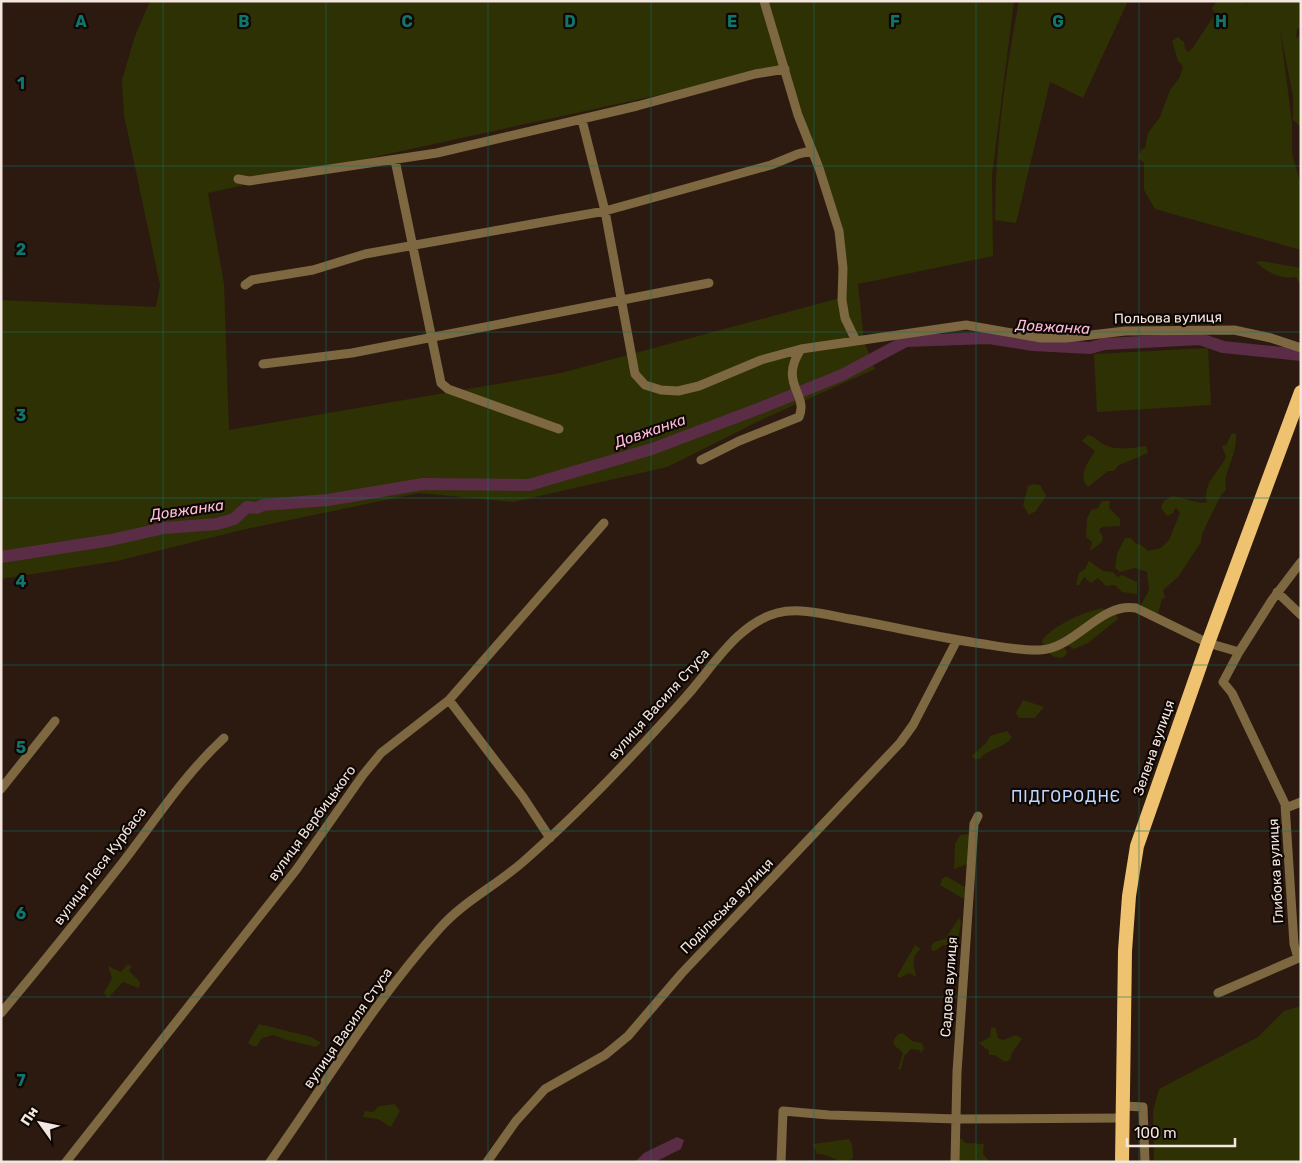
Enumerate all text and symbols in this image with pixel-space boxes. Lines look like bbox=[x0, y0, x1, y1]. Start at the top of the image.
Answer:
text: A bbox=[75, 12, 87, 31]
text: B bbox=[238, 12, 250, 31]
text: C bbox=[401, 12, 413, 31]
text: D bbox=[564, 12, 576, 31]
text: E bbox=[727, 12, 737, 31]
text: F bbox=[890, 12, 900, 31]
text: G bbox=[1052, 12, 1064, 31]
text: H bbox=[1215, 12, 1227, 31]
text: 1 bbox=[17, 74, 25, 93]
text: 2 bbox=[16, 240, 26, 259]
street label: Польова вулиця bbox=[1114, 309, 1222, 327]
water label: Довжанка bbox=[1014, 316, 1091, 338]
text: 3 bbox=[16, 406, 26, 425]
water label: Довжанка bbox=[611, 410, 688, 452]
water label: Довжанка bbox=[148, 496, 225, 524]
text: 4 bbox=[16, 572, 27, 591]
street label: вулиця Василя Стуса bbox=[605, 645, 713, 763]
street label: Зелена вулиця bbox=[1130, 698, 1178, 798]
text: 5 bbox=[16, 738, 26, 757]
street label: вулиця Вербицького bbox=[264, 762, 360, 884]
district label: ПІДГОРОДНЄ bbox=[1011, 787, 1121, 806]
street label: вулиця Леся Курбаса bbox=[50, 804, 150, 928]
street label: Глибока вулиця bbox=[1265, 818, 1287, 924]
street label: Подільська вулиця bbox=[677, 855, 777, 957]
text: 6 bbox=[16, 904, 26, 923]
street label: Садова вулиця bbox=[937, 936, 961, 1038]
street label: вулиця Василя Стуса bbox=[300, 964, 396, 1092]
text: 7 bbox=[16, 1071, 26, 1090]
north arrow bbox=[15, 1098, 65, 1148]
text: Пн bbox=[17, 1103, 42, 1129]
scale bar bbox=[1127, 1116, 1234, 1148]
text: 100 m bbox=[1134, 1124, 1176, 1142]

